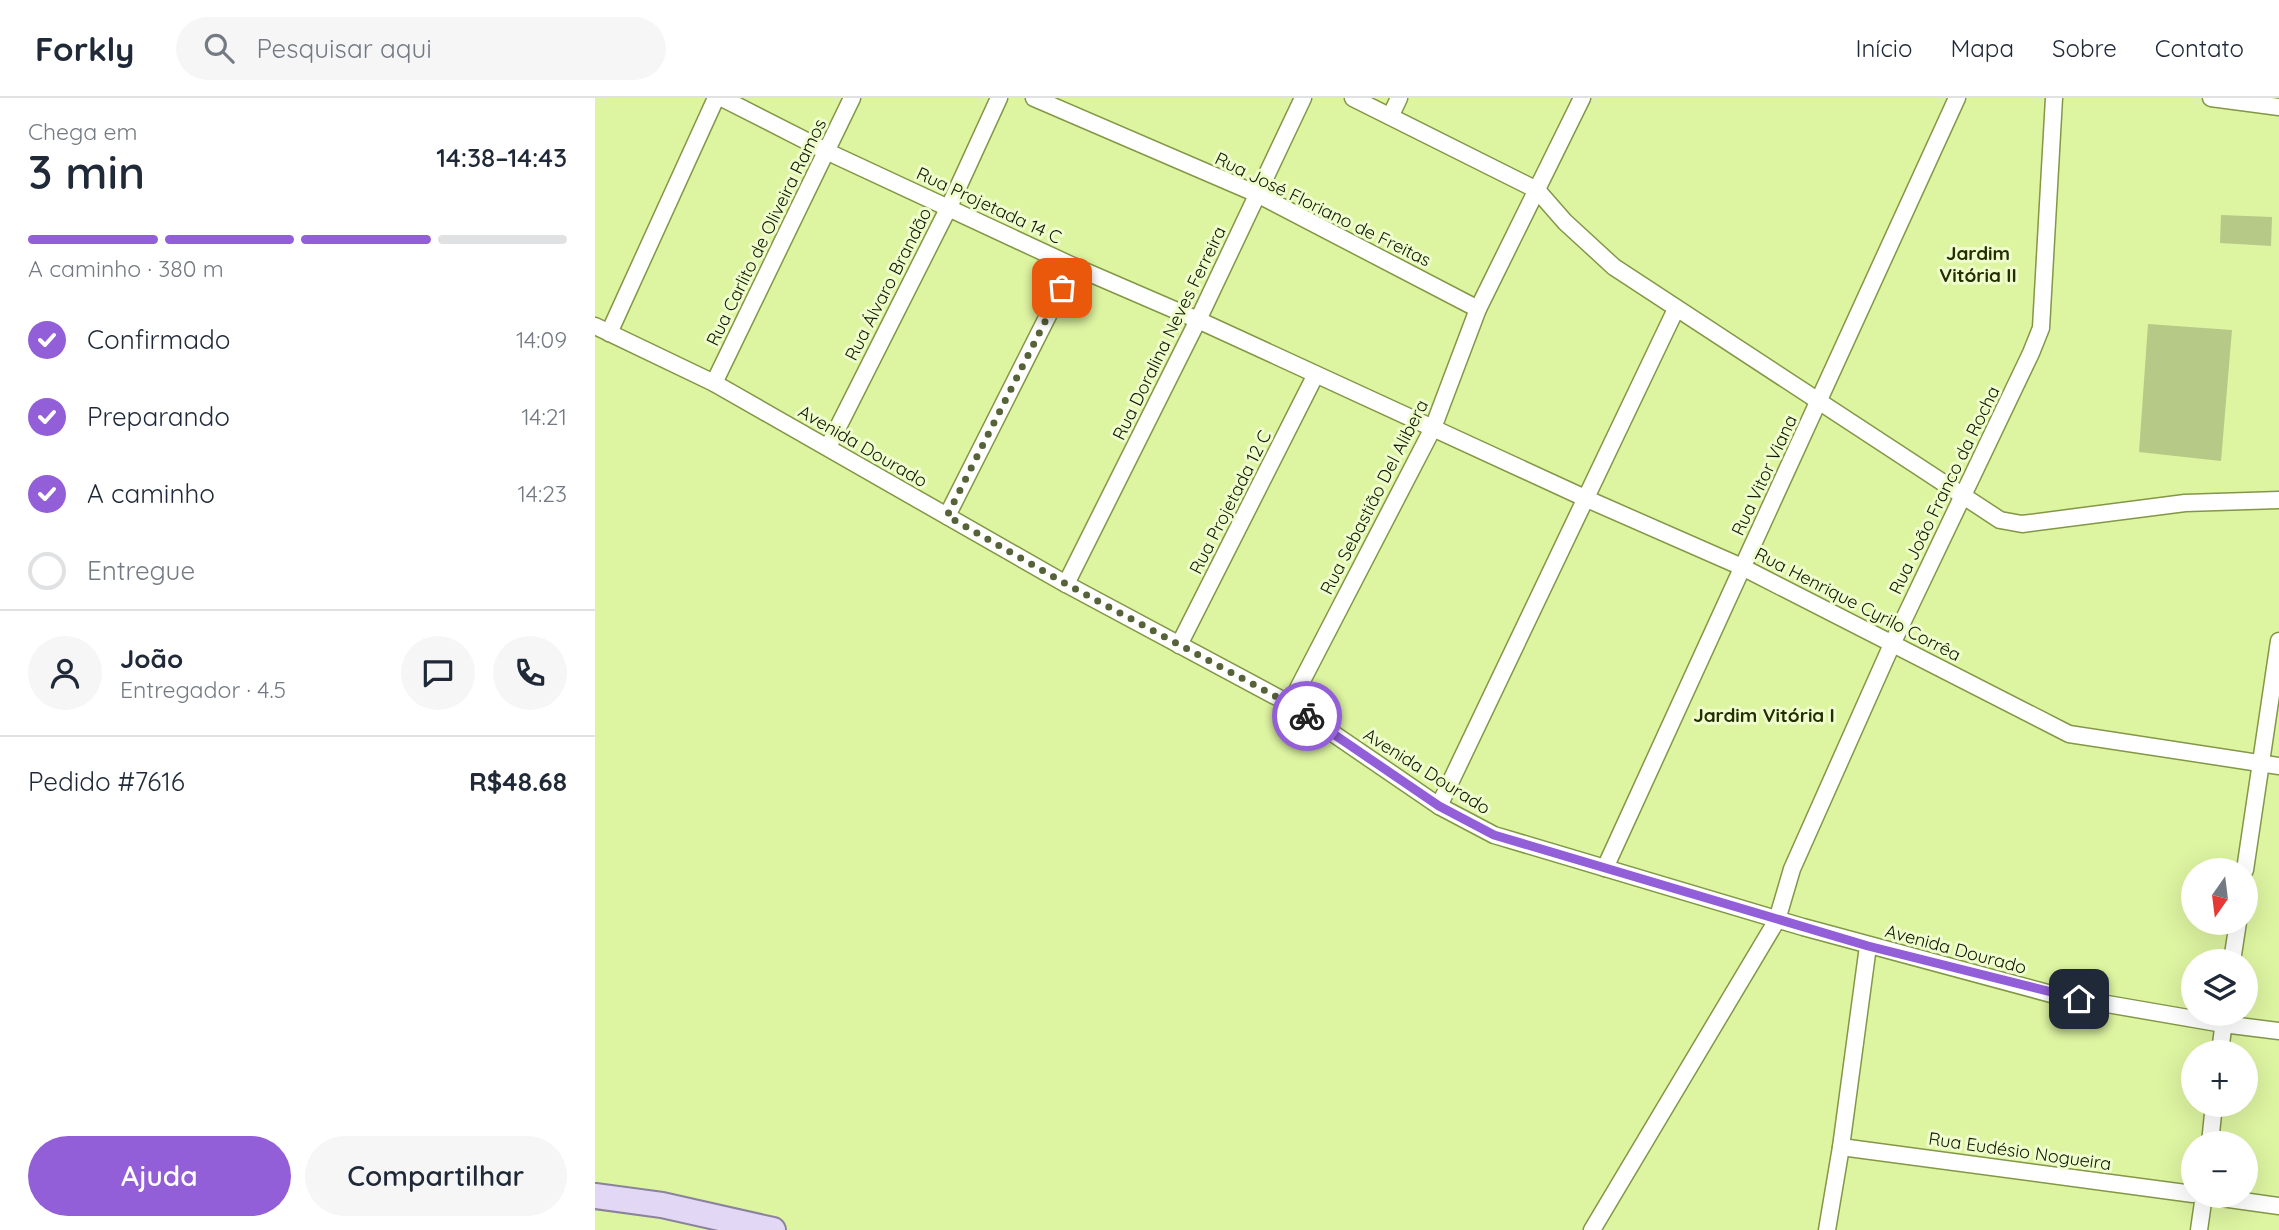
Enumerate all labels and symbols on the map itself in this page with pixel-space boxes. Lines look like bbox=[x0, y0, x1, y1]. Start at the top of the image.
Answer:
street label: Rua Carlito de Oliveira Ramos bbox=[701, 115, 831, 349]
street label: Rua José Floriano de Freitas bbox=[1211, 147, 1435, 271]
street label: Rua Projetada 14 C bbox=[913, 161, 1065, 249]
street label: Rua Álvaro Brandão bbox=[840, 204, 936, 364]
street label: Rua Doralina Neves Ferreira bbox=[1107, 222, 1231, 444]
district label: Jardim Vitória II bbox=[1939, 241, 2017, 287]
pin bbox=[1032, 258, 1092, 318]
street label: Rua João Franco da Rocha bbox=[1883, 382, 2005, 598]
street label: Rua Sebastião Del Alibera bbox=[1315, 396, 1433, 598]
street label: Avenida Dourado bbox=[794, 400, 932, 492]
street label: Rua Vitor Viana bbox=[1726, 411, 1802, 539]
street label: Rua Projetada 12 C bbox=[1184, 426, 1276, 578]
street label: Rua Henrique Cyrilo Corrêa bbox=[1751, 542, 1965, 666]
courier bbox=[1272, 681, 1342, 751]
district label: Jardim Vitória I bbox=[1693, 703, 1835, 727]
street label: Avenida Dourado bbox=[1359, 723, 1495, 819]
north arrow bbox=[2181, 858, 2257, 934]
street label: Avenida Dourado bbox=[1883, 919, 2029, 979]
pin bbox=[2049, 969, 2109, 1029]
street label: Rua Eudésio Nogueira bbox=[1927, 1127, 2113, 1175]

